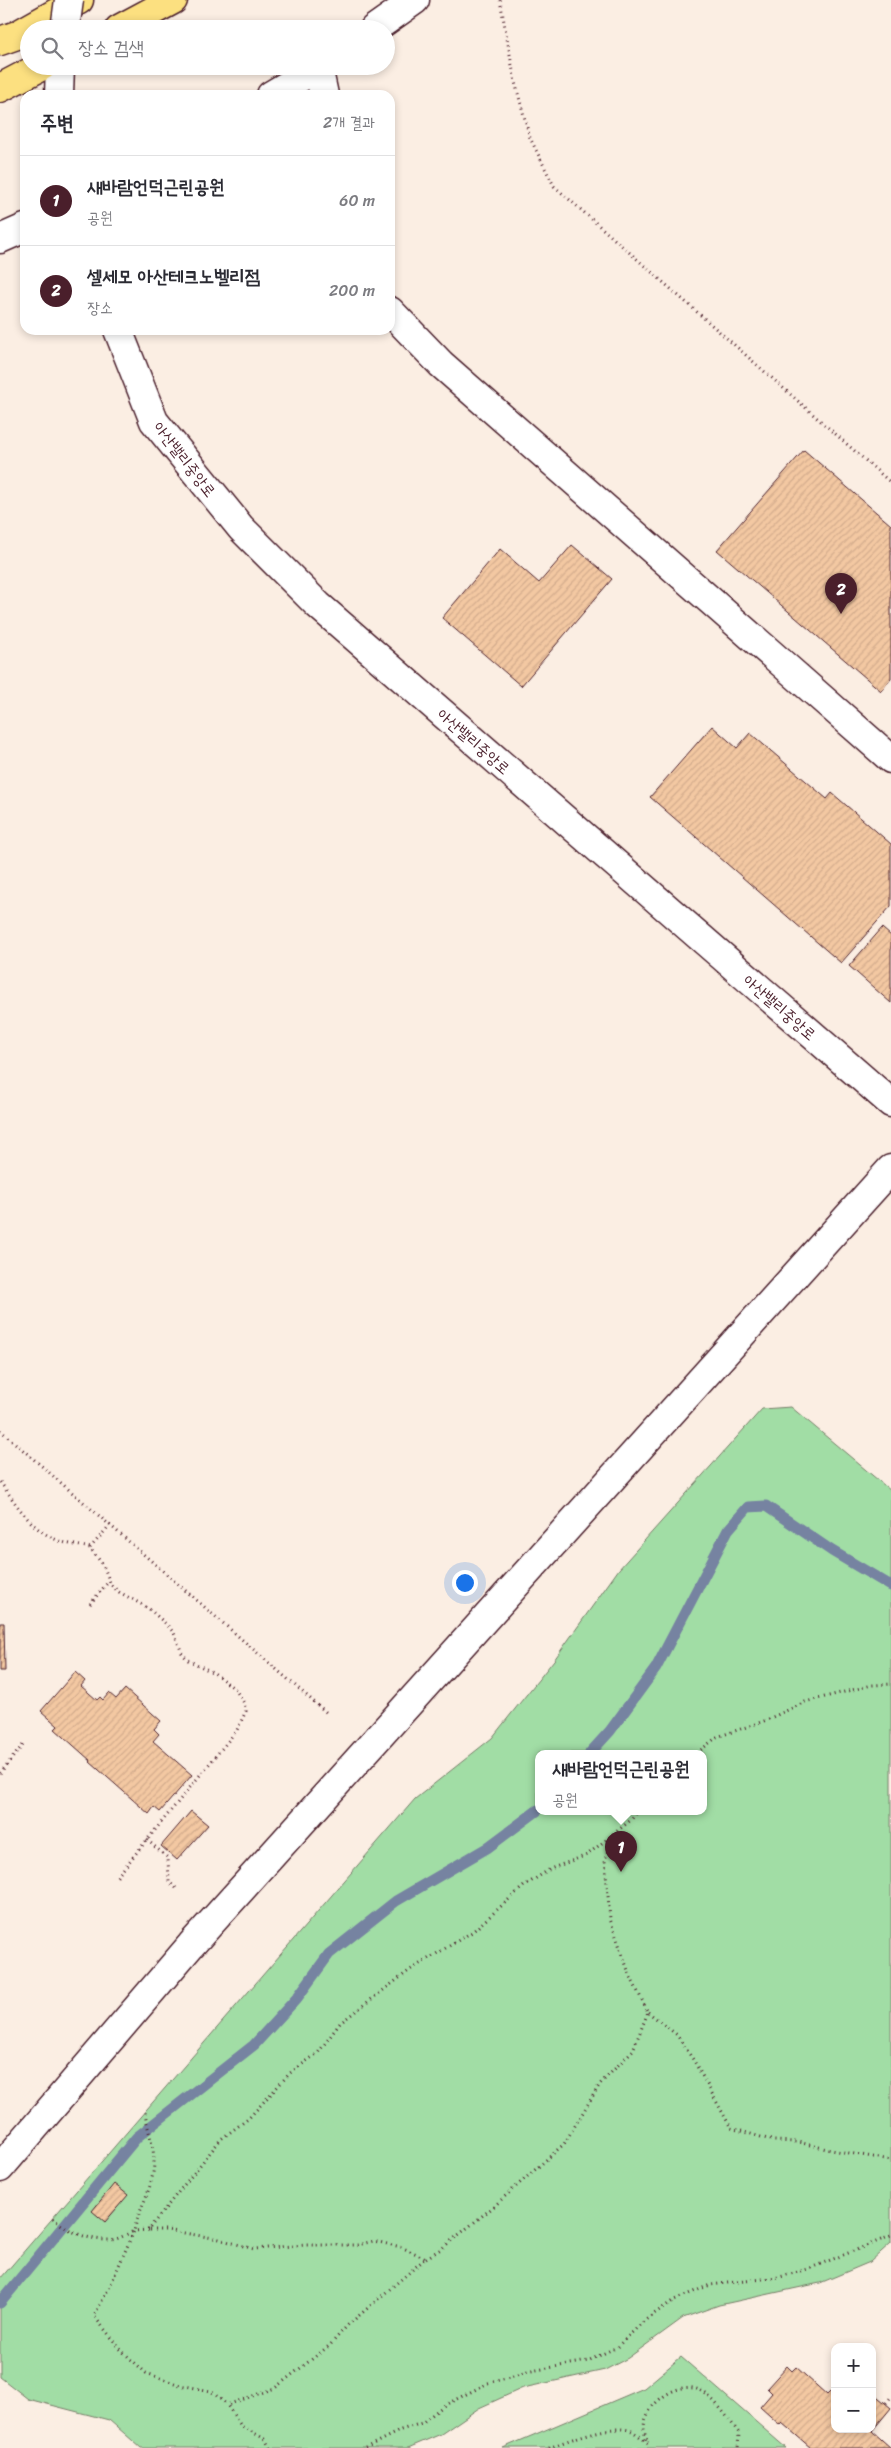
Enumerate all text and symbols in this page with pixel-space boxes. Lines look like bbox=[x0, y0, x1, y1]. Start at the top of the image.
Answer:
search box bbox=[20, 20, 395, 75]
text: 장소 검색 bbox=[78, 31, 144, 64]
icon: search bbox=[38, 34, 66, 62]
text: 주변 bbox=[40, 104, 74, 142]
text: 2개 결과 bbox=[323, 108, 375, 137]
text: 새바람언덕근린공원 bbox=[87, 170, 225, 203]
text: 1 bbox=[53, 186, 59, 215]
text: 60 m bbox=[339, 186, 375, 215]
text: 공원 bbox=[87, 203, 113, 232]
text: 셀세모 아산테크노벨리점 bbox=[87, 260, 260, 293]
text: 2 bbox=[51, 276, 61, 305]
text: 200 m bbox=[329, 276, 375, 305]
text: 장소 bbox=[87, 293, 113, 322]
street label: 아산밸리중앙로 bbox=[145, 415, 224, 504]
pin: 2 bbox=[825, 573, 857, 614]
street label: 아산밸리중앙로 bbox=[430, 701, 517, 782]
street label: 아산밸리중앙로 bbox=[736, 967, 823, 1048]
your location bbox=[452, 1570, 478, 1596]
popup bbox=[535, 1750, 707, 1815]
text: 새바람언덕근린공원 bbox=[552, 1752, 690, 1785]
text: 공원 bbox=[552, 1785, 578, 1814]
pin: 1 bbox=[605, 1831, 637, 1872]
map controls bbox=[831, 2343, 876, 2433]
button: + bbox=[831, 2343, 876, 2388]
button: − bbox=[831, 2388, 876, 2433]

